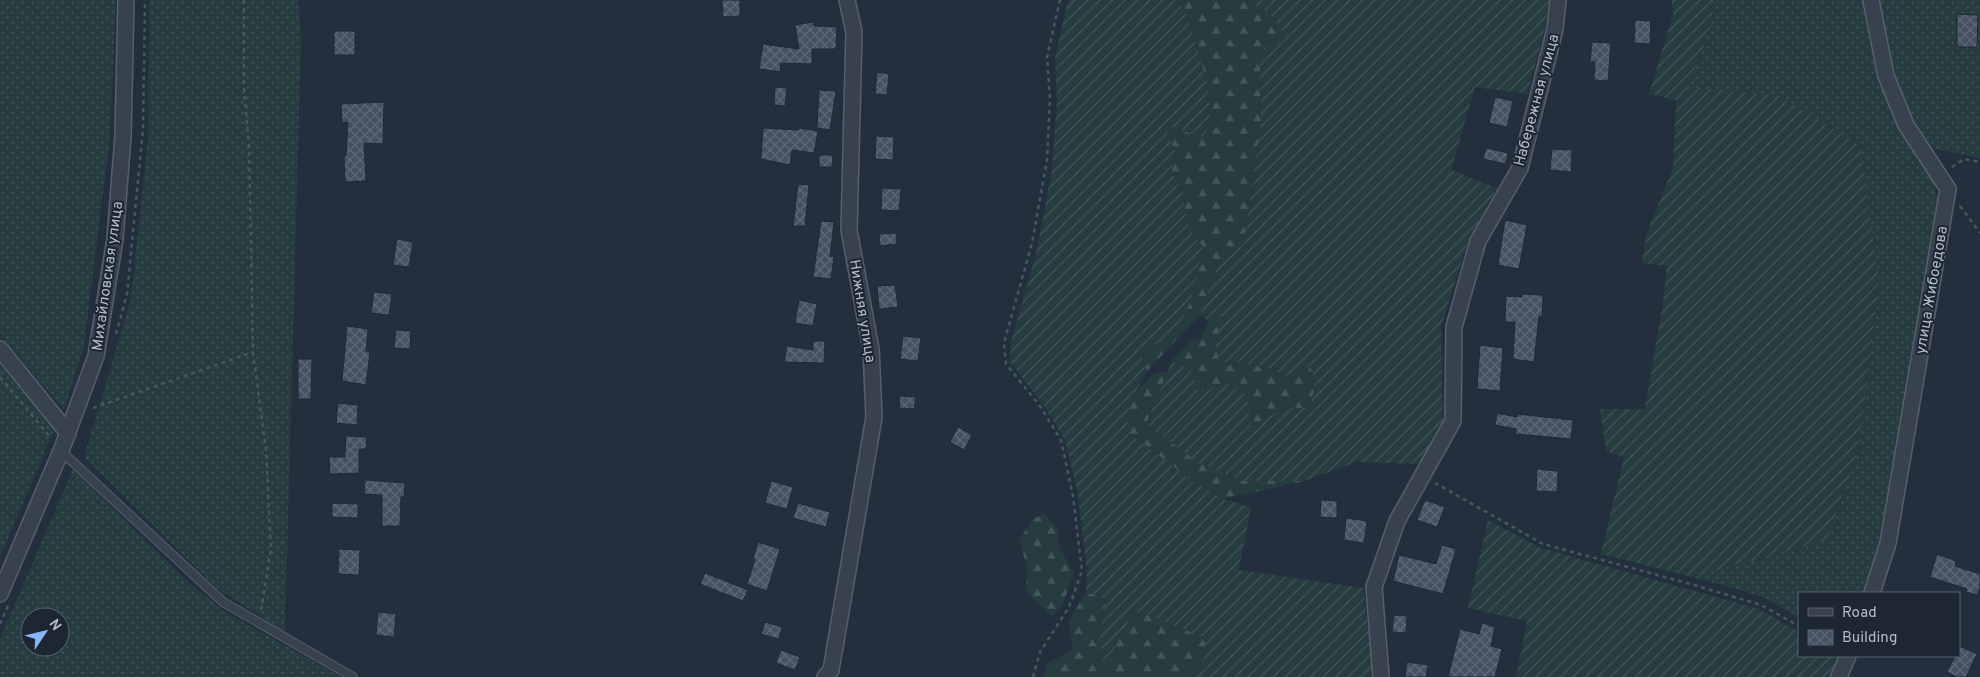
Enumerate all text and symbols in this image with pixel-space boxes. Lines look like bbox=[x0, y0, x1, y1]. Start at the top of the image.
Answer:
street label: Набережная улица bbox=[1511, 32, 1564, 169]
street label: Михайловская улица bbox=[89, 200, 128, 352]
street label: улица Жибоедова bbox=[1912, 225, 1953, 356]
street label: Нижняя улица bbox=[844, 258, 879, 364]
legend bbox=[1798, 592, 1960, 657]
text: Road bbox=[1842, 604, 1877, 623]
north arrow bbox=[20, 607, 70, 657]
text: N bbox=[45, 616, 64, 634]
text: Building bbox=[1842, 629, 1897, 648]

